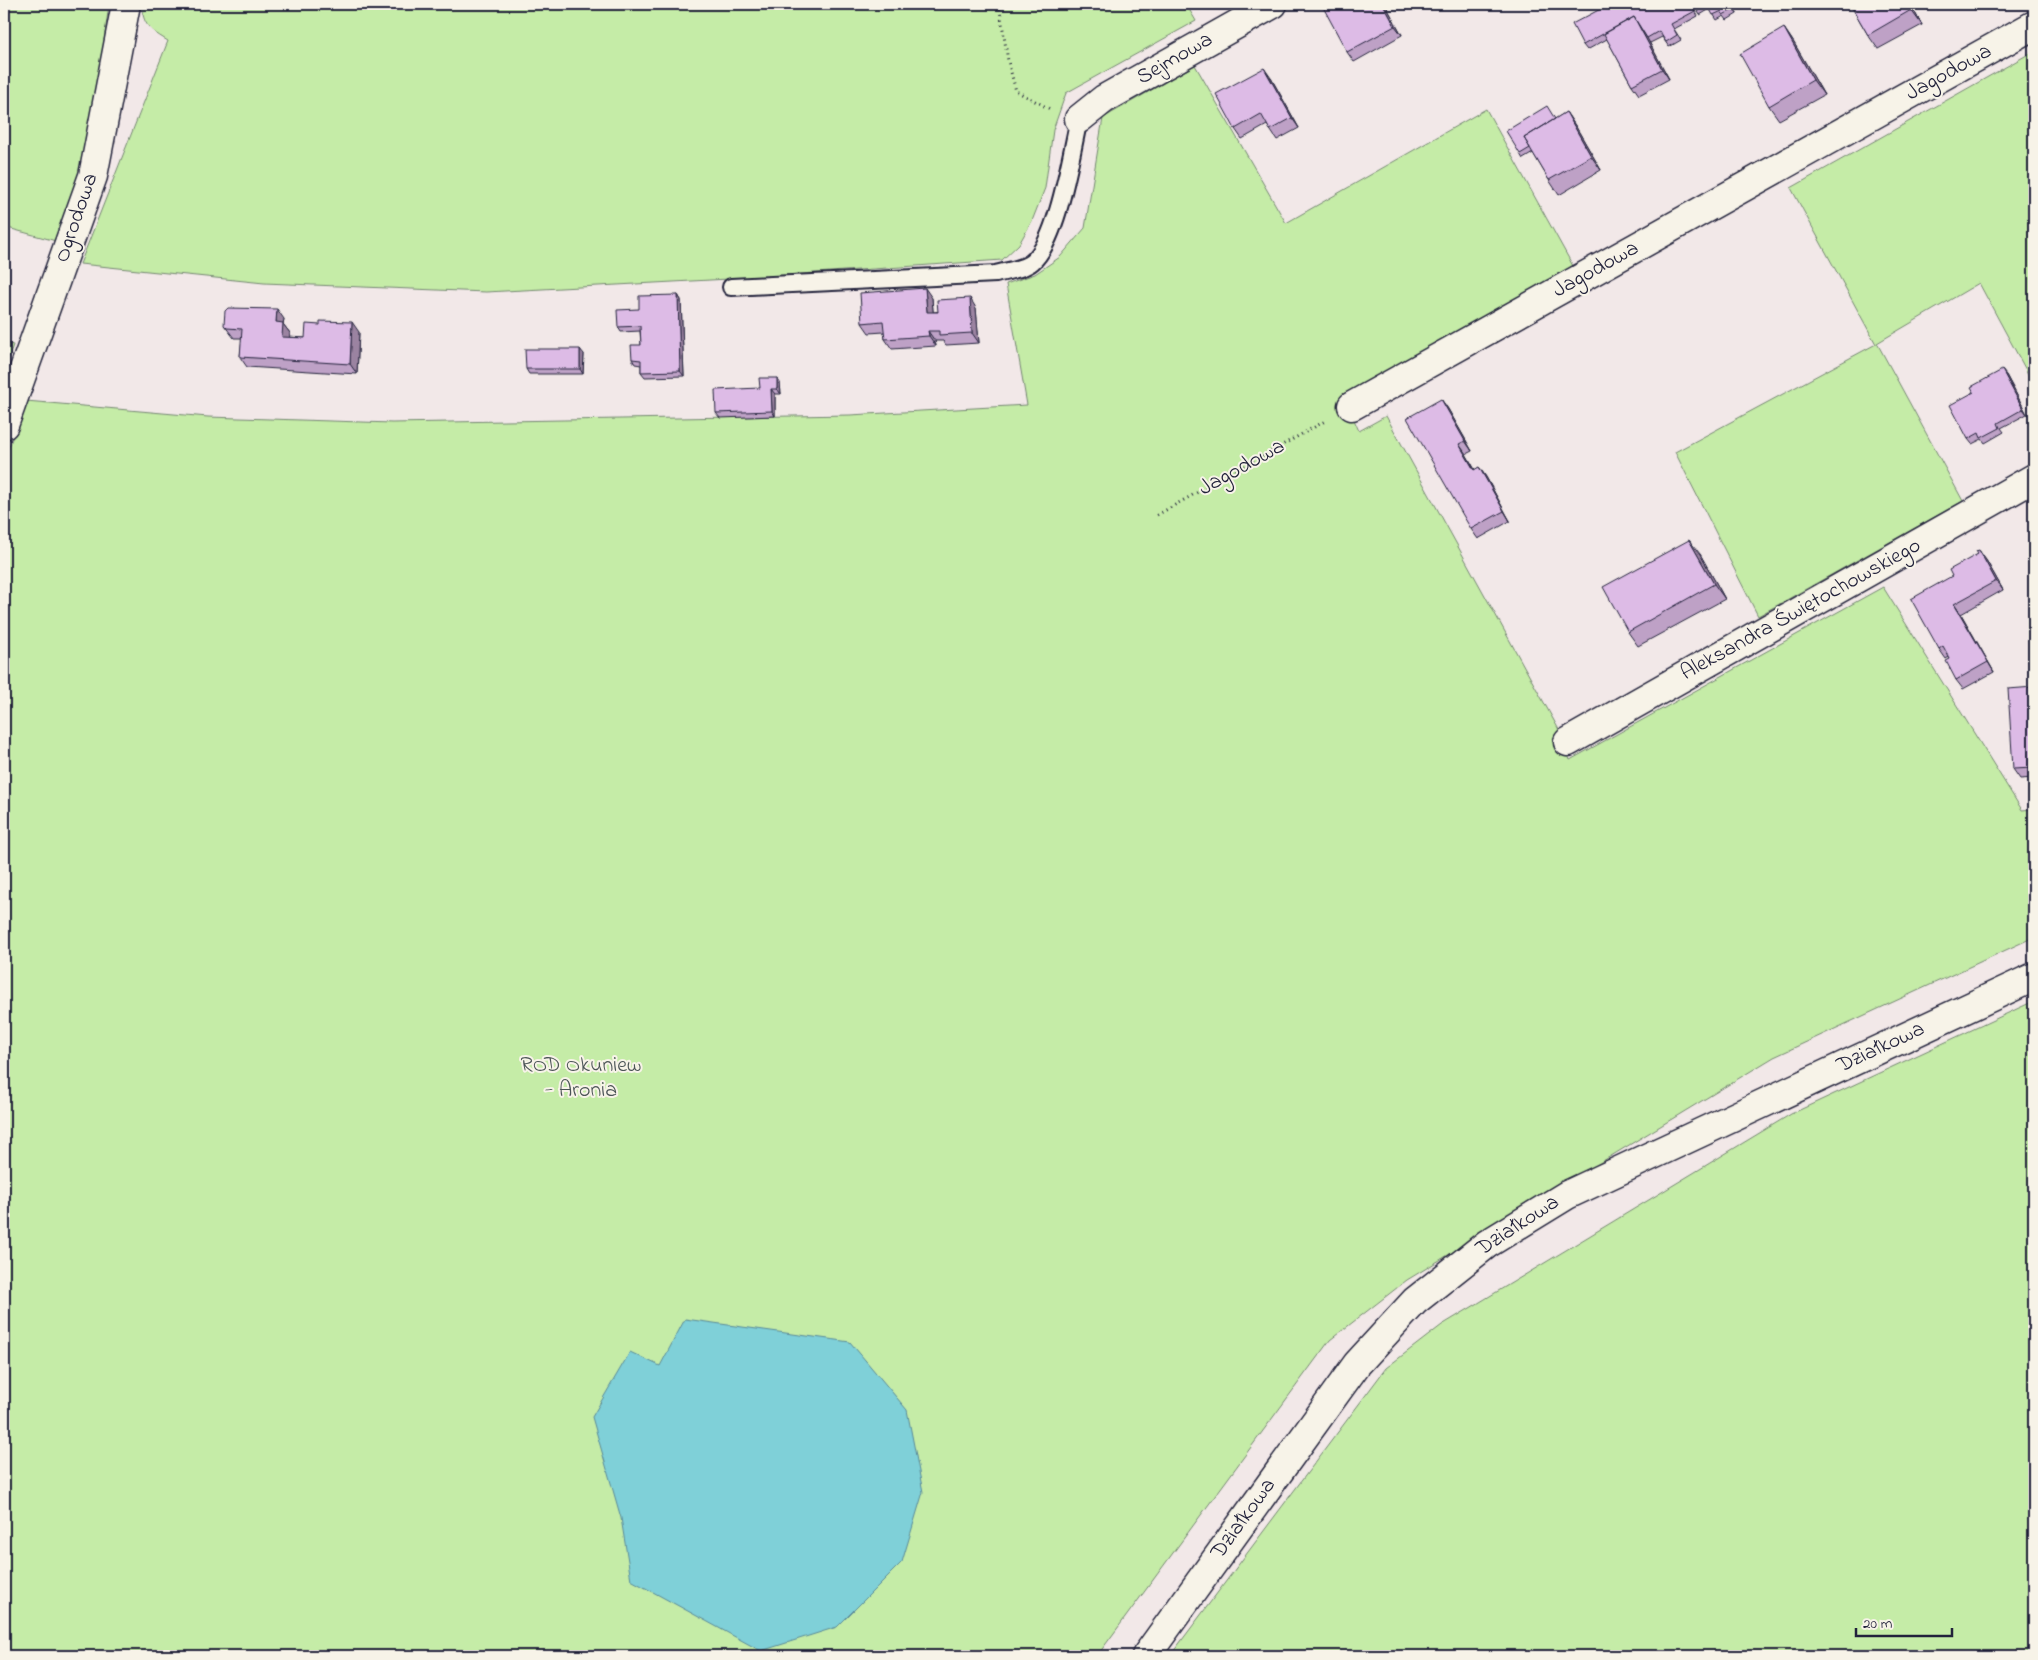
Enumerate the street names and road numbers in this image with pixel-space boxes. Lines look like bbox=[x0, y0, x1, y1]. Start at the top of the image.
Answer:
street label: Sejmowa bbox=[1131, 24, 1219, 94]
street label: Jagodowa bbox=[1900, 36, 1998, 111]
street label: Ogrodowa bbox=[47, 169, 108, 267]
street label: Jagodowa bbox=[1547, 233, 1645, 308]
street label: Jagodowa bbox=[1193, 431, 1291, 506]
street label: Aleksandra Świętochowskiego bbox=[1675, 530, 1928, 690]
street label: Działkowa bbox=[1831, 1014, 1930, 1083]
street label: Działkowa bbox=[1469, 1187, 1566, 1265]
street label: Działkowa bbox=[1203, 1472, 1284, 1567]

